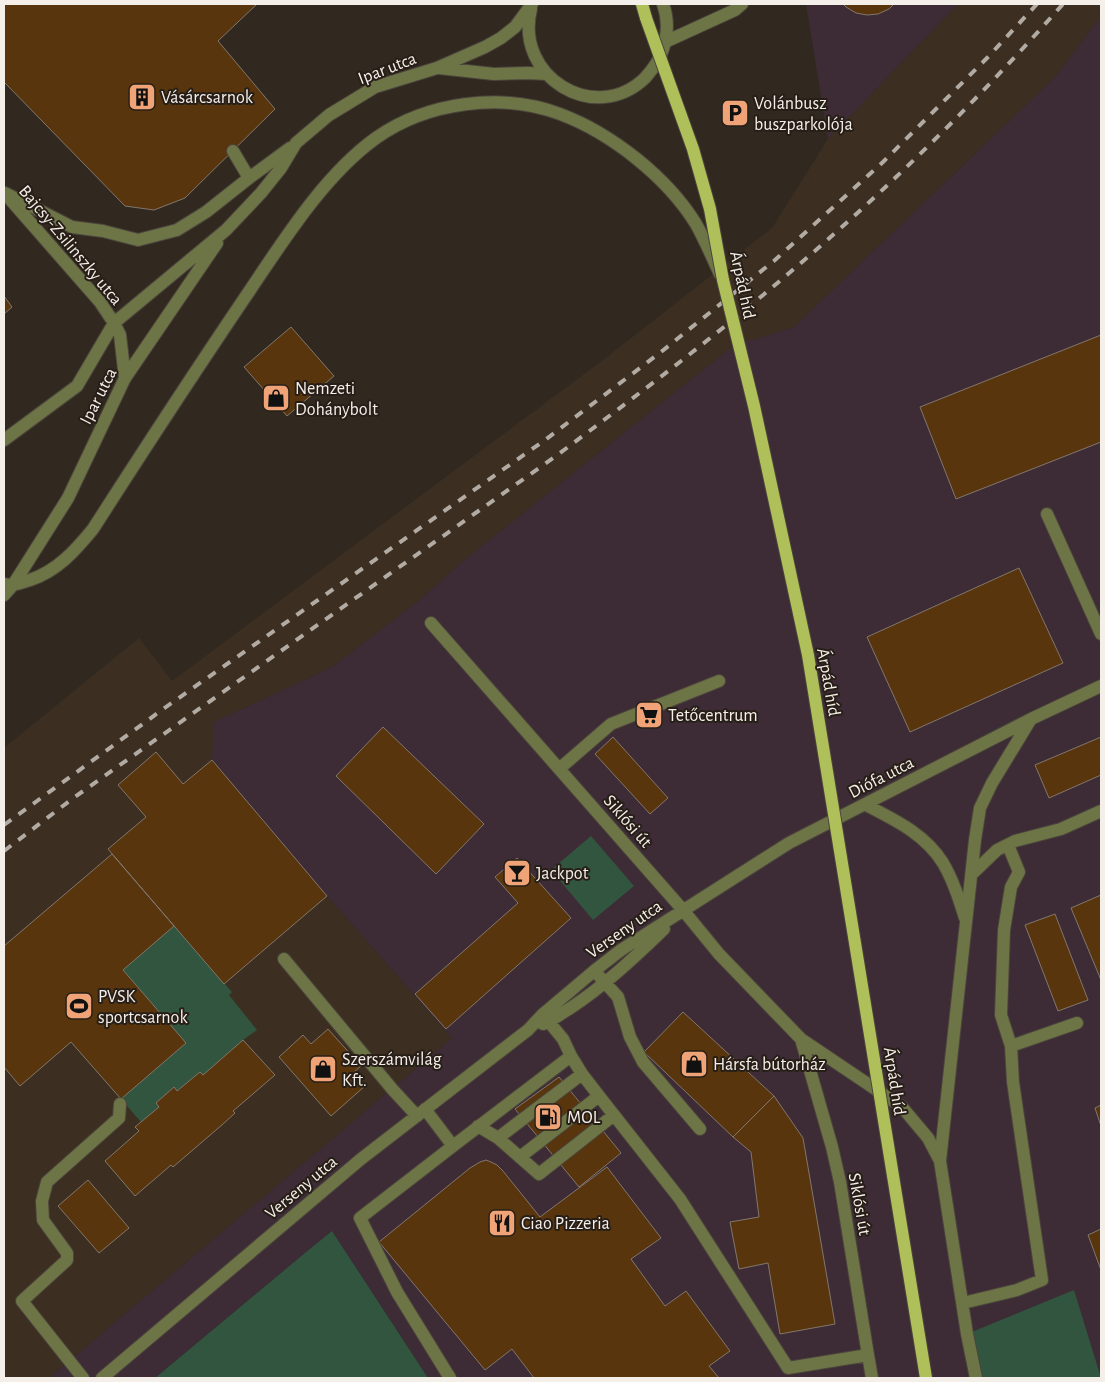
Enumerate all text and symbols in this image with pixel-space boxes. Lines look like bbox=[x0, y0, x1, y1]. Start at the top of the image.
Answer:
street label: Ipar utca bbox=[356, 50, 419, 88]
building icon: Vásárcsarnok bbox=[127, 82, 157, 112]
place label: Vásárcsarnok bbox=[161, 89, 254, 107]
place label: Volánbusz buszparkolója bbox=[754, 95, 853, 134]
parking icon: Volánbusz buszparkolója bbox=[720, 98, 750, 128]
street label: Bajcsy-Zsilinszky utca bbox=[15, 182, 125, 309]
street label: Árpád híd bbox=[726, 249, 761, 321]
street label: Ipar utca bbox=[77, 365, 121, 428]
place label: Nemzeti Dohánybolt bbox=[295, 380, 378, 419]
shop icon: Nemzeti Dohánybolt bbox=[261, 383, 291, 413]
street label: Árpád híd bbox=[813, 646, 846, 718]
supermarket icon: Tetőcentrum bbox=[634, 700, 664, 730]
place label: Tetőcentrum bbox=[668, 707, 758, 725]
street label: Diófa utca bbox=[846, 754, 917, 802]
street label: Siklósi út bbox=[600, 792, 655, 852]
bar icon: Jackpot bbox=[502, 858, 532, 888]
place label: Jackpot bbox=[536, 865, 589, 883]
street label: Verseny utca bbox=[583, 897, 666, 962]
place label: PVSK sportcsarnok bbox=[98, 988, 188, 1027]
sports icon: PVSK sportcsarnok bbox=[64, 991, 94, 1021]
street label: Árpád híd bbox=[880, 1045, 911, 1117]
shop icon: Hársfa bútorház bbox=[679, 1049, 709, 1079]
place label: Szerszámvilág Kft. bbox=[342, 1051, 442, 1090]
shop icon: Szerszámvilág Kft. bbox=[308, 1054, 338, 1084]
place label: Hársfa bútorház bbox=[713, 1056, 826, 1074]
fuel station icon: MOL bbox=[533, 1102, 563, 1132]
place label: MOL bbox=[567, 1109, 601, 1127]
street label: Verseny utca bbox=[262, 1153, 341, 1223]
street label: Siklósi út bbox=[845, 1171, 873, 1237]
restaurant icon: Ciao Pizzeria bbox=[487, 1208, 517, 1238]
place label: Ciao Pizzeria bbox=[521, 1215, 610, 1233]

